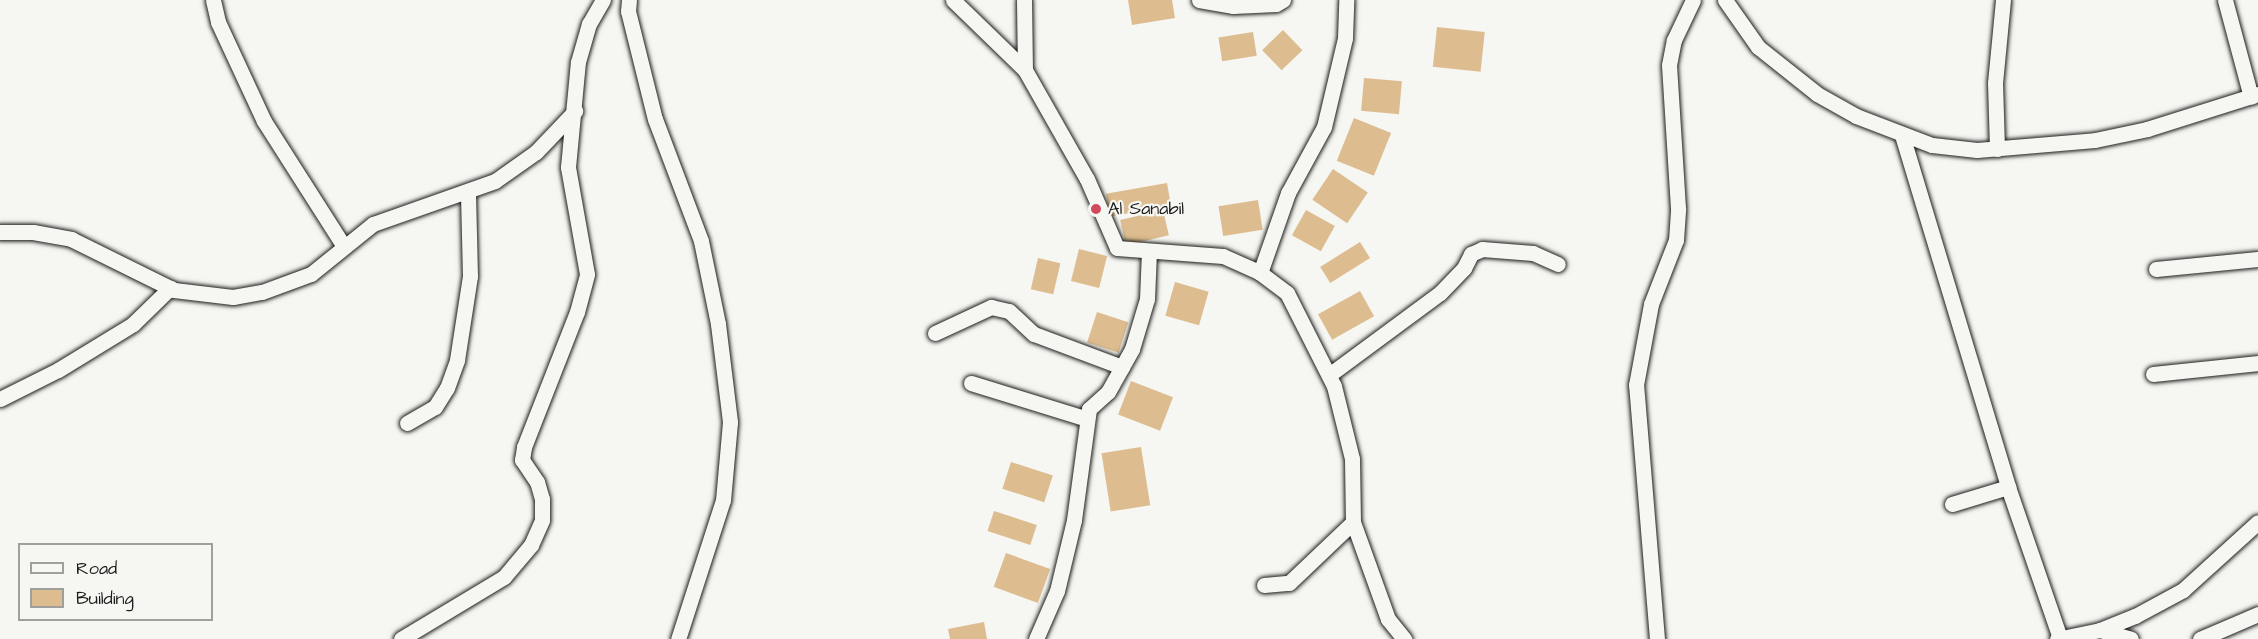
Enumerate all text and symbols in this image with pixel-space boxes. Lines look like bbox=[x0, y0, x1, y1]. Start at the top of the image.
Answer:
place label: Al Sanabil bbox=[1108, 198, 1184, 220]
marker: Al Sanabil bbox=[1089, 202, 1103, 216]
legend bbox=[18, 543, 213, 621]
text: Road bbox=[76, 556, 117, 581]
text: Building bbox=[76, 586, 134, 611]

